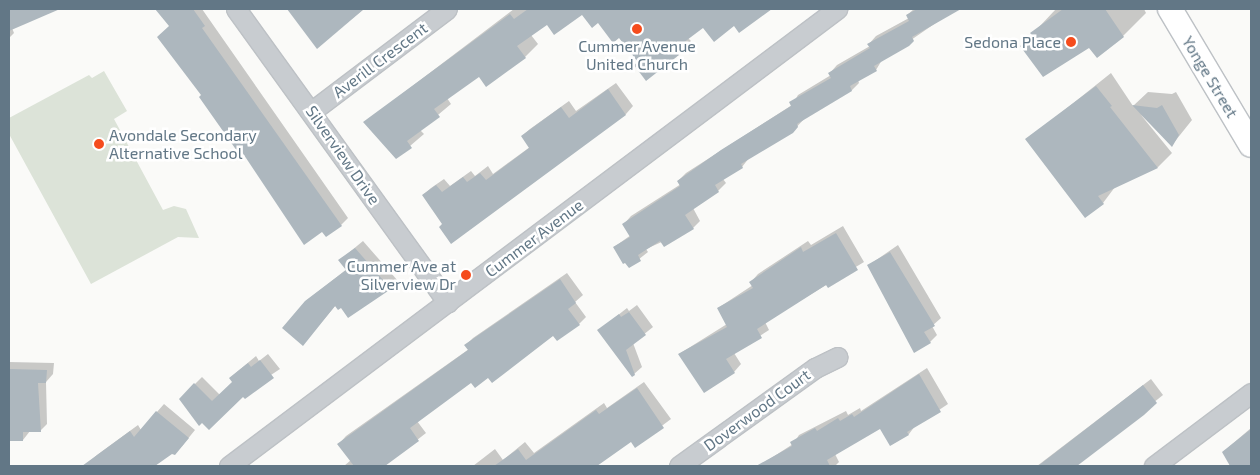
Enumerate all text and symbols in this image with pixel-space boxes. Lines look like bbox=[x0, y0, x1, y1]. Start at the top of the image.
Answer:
street label: Averill Crescent bbox=[329, 18, 431, 102]
marker: Cummer Avenue United Church bbox=[631, 23, 643, 35]
place label: Sedona Place bbox=[964, 32, 1061, 52]
street label: Yonge Street bbox=[1178, 33, 1242, 121]
place label: Cummer Avenue United Church bbox=[578, 36, 696, 74]
marker: Sedona Place bbox=[1065, 36, 1077, 48]
street label: Silverview Drive bbox=[302, 102, 384, 208]
place label: Avondale Secondary Alternative School bbox=[109, 125, 257, 163]
marker: Avondale Secondary Alternative School bbox=[93, 138, 105, 150]
street label: Cummer Avenue bbox=[481, 195, 587, 281]
place label: Cummer Ave at Silverview Dr bbox=[346, 256, 456, 294]
marker: Cummer Ave at Silverview Dr bbox=[460, 269, 472, 281]
street label: Doverwood Court bbox=[700, 365, 814, 455]

